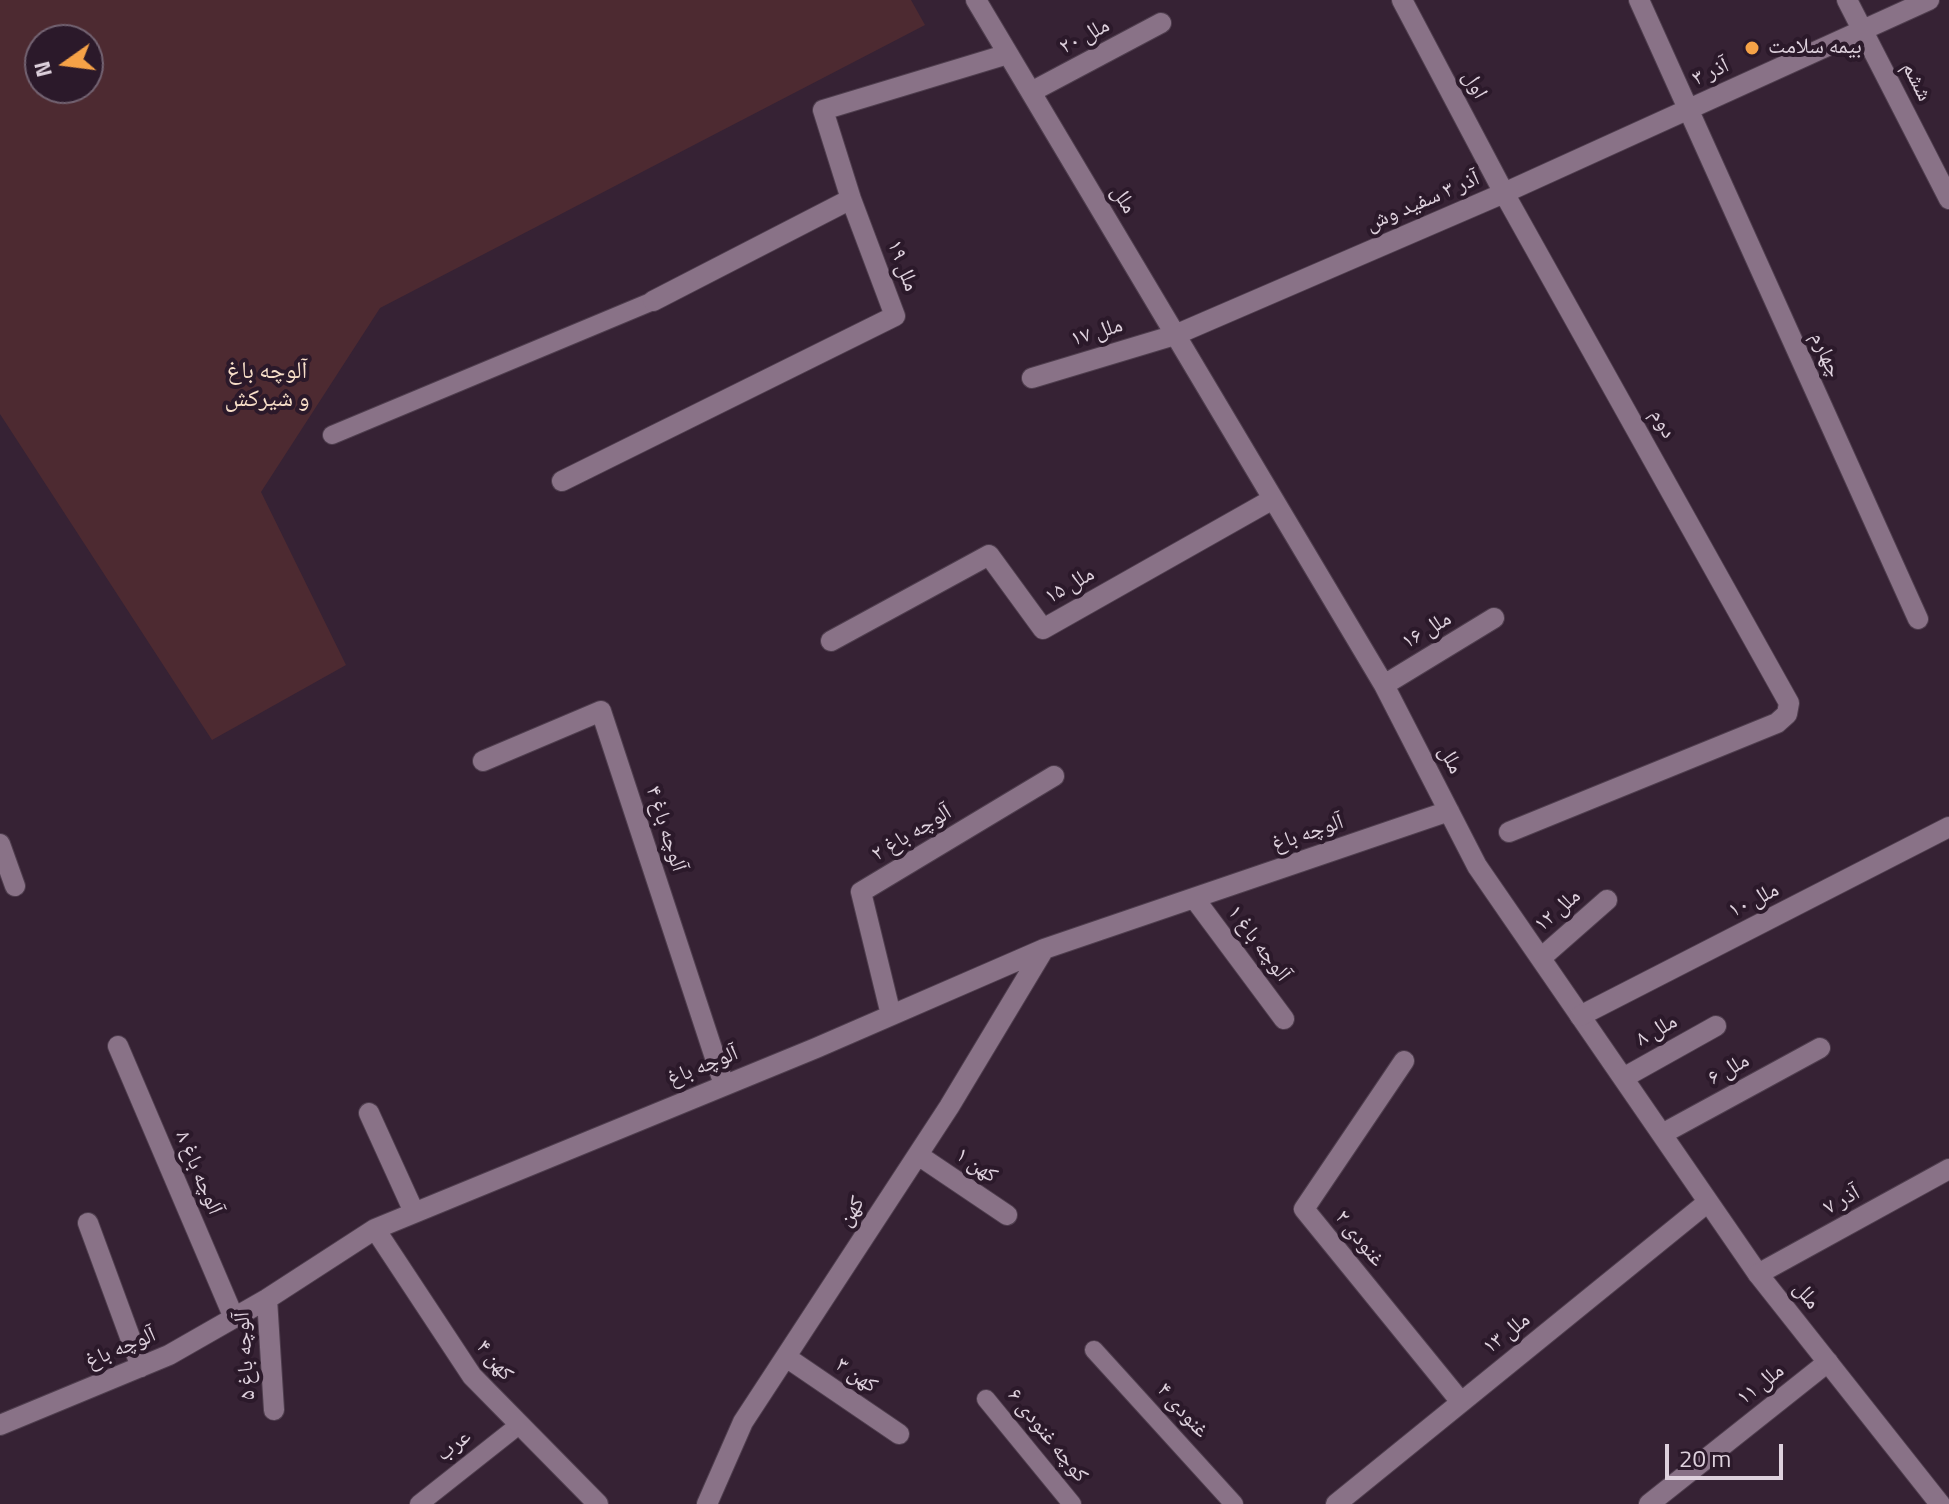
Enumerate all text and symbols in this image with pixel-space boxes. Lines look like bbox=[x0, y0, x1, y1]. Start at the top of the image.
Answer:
street label: ۲۰ ملل bbox=[1055, 13, 1115, 61]
north arrow bbox=[24, 24, 104, 104]
place label: بیمه سلامت bbox=[1768, 35, 1862, 61]
marker: بیمه سلامت bbox=[1743, 39, 1761, 57]
street label: ۳ آذر bbox=[1688, 53, 1734, 93]
text: N bbox=[24, 58, 61, 81]
street label: ششم bbox=[1895, 58, 1937, 106]
street label: اول bbox=[1456, 66, 1492, 104]
street label: آذر ۳ سفید وش bbox=[1362, 166, 1484, 238]
street label: ملل bbox=[1104, 181, 1142, 219]
street label: ملل ۱۹ bbox=[880, 237, 924, 295]
street label: ملل ۱۷ bbox=[1068, 313, 1126, 353]
street label: چهارم bbox=[1803, 328, 1847, 382]
district label: آلوچه باغ و شیرکش bbox=[224, 358, 310, 414]
street label: دوم bbox=[1643, 404, 1681, 444]
street label: ملل ۱۵ bbox=[1040, 561, 1100, 611]
street label: ۱۶ ملل bbox=[1397, 606, 1457, 656]
street label: ملل bbox=[1432, 741, 1468, 779]
street label: ۴ آلوچه باغ bbox=[639, 783, 691, 875]
street label: ۲ آلوچه باغ bbox=[867, 800, 957, 868]
street label: آلوچه باغ bbox=[1269, 809, 1347, 859]
street label: ۱۰ ملل bbox=[1724, 877, 1784, 925]
street label: ۱۲ ملل bbox=[1529, 884, 1587, 938]
street label: ۱ آلوچه باغ bbox=[1221, 901, 1295, 987]
street label: ۸ ملل bbox=[1632, 1009, 1682, 1053]
street label: آلوچه باغ bbox=[664, 1041, 742, 1093]
street label: ۶ ملل bbox=[1704, 1048, 1754, 1092]
street label: ۸ آلوچه باغ bbox=[169, 1127, 227, 1219]
street label: ۱ کهن bbox=[950, 1142, 1002, 1190]
street label: آذر ۷ bbox=[1819, 1180, 1865, 1222]
street label: کهن bbox=[833, 1192, 871, 1232]
street label: ۲ غنودی bbox=[1328, 1205, 1390, 1273]
street label: ملل bbox=[1787, 1277, 1825, 1315]
street label: ملل ۱۳ bbox=[1478, 1307, 1536, 1361]
street label: ۵ آلوچه باغ bbox=[230, 1311, 262, 1401]
street label: آلوچه باغ bbox=[82, 1322, 160, 1376]
street label: ۴ کهن bbox=[470, 1335, 518, 1387]
street label: ۳ کهن bbox=[830, 1352, 882, 1400]
street label: ۱۱ ملل bbox=[1732, 1358, 1790, 1412]
street label: ۴ غنودی bbox=[1150, 1378, 1214, 1444]
street label: کوچه غنودی ۶ bbox=[1001, 1384, 1093, 1488]
street label: عرب bbox=[431, 1424, 477, 1468]
scale bar bbox=[1669, 1428, 1787, 1478]
text: 20 m bbox=[1679, 1440, 1731, 1476]

